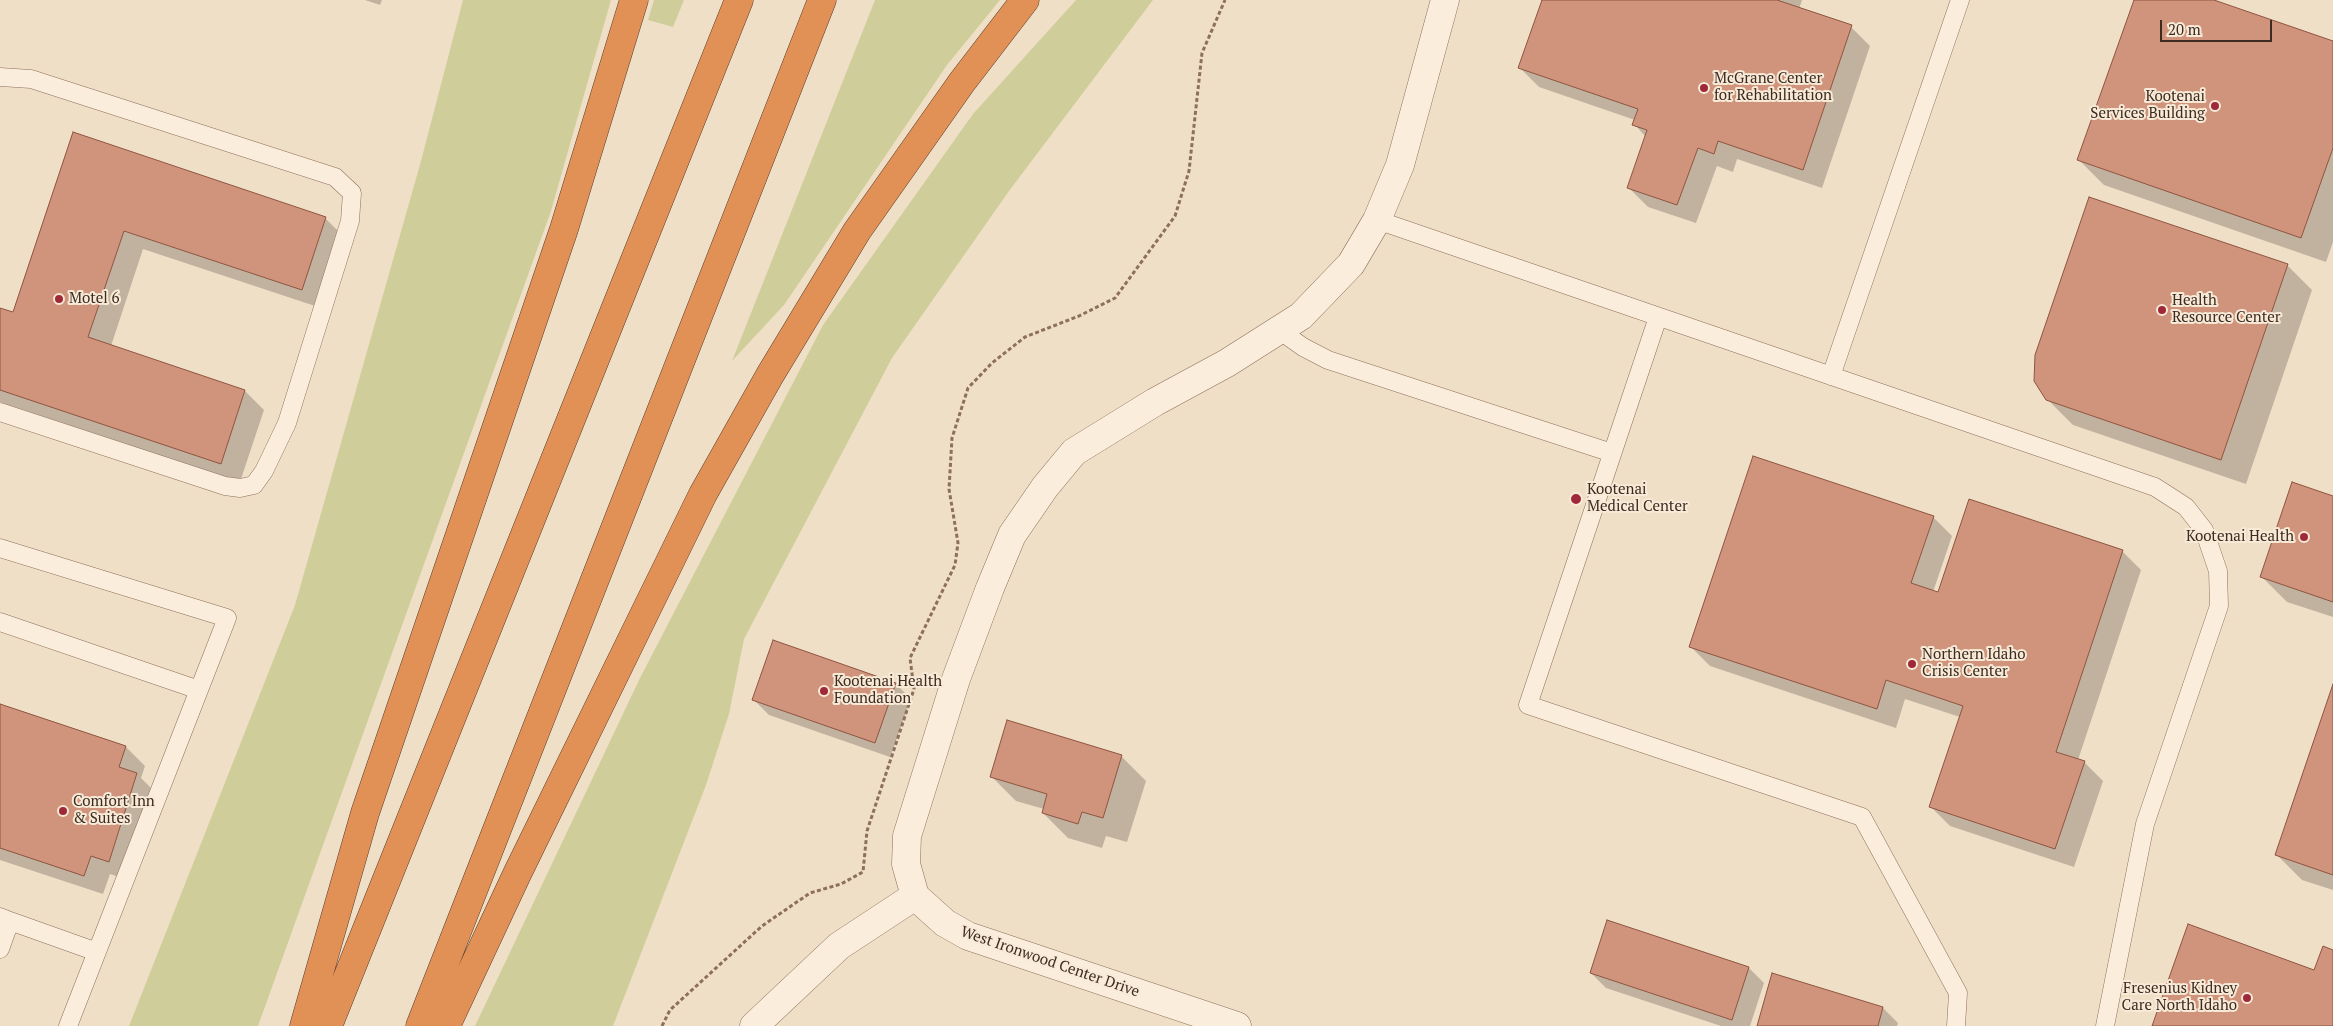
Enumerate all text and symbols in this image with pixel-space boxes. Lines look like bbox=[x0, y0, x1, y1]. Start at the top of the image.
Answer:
scale bar bbox=[2163, 10, 2276, 42]
text: 20 m bbox=[2168, 19, 2201, 39]
place label: McGrane Center for Rehabilitation bbox=[1714, 70, 1832, 105]
marker: McGrane Center for Rehabilitation bbox=[1698, 82, 1710, 94]
place label: Kootenai Services Building bbox=[2090, 88, 2205, 123]
marker: Kootenai Services Building bbox=[2209, 100, 2221, 112]
place label: Motel 6 bbox=[69, 290, 119, 308]
place label: Health Resource Center bbox=[2172, 292, 2281, 327]
marker: Motel 6 bbox=[53, 293, 65, 305]
marker: Health Resource Center bbox=[2156, 304, 2168, 316]
place label: Kootenai Medical Center bbox=[1587, 481, 1688, 516]
marker: Kootenai Medical Center bbox=[1569, 492, 1583, 506]
place label: Kootenai Health bbox=[2186, 528, 2294, 546]
marker: Kootenai Health bbox=[2298, 531, 2310, 543]
place label: Northern Idaho Crisis Center bbox=[1922, 646, 2026, 681]
marker: Northern Idaho Crisis Center bbox=[1906, 658, 1918, 670]
place label: Kootenai Health Foundation bbox=[834, 673, 942, 708]
marker: Kootenai Health Foundation bbox=[818, 685, 830, 697]
place label: Comfort Inn & Suites bbox=[73, 793, 155, 828]
marker: Comfort Inn & Suites bbox=[57, 805, 69, 817]
street label: West Ironwood Center Drive bbox=[958, 923, 1142, 1001]
place label: Fresenius Kidney Care North Idaho bbox=[2121, 980, 2237, 1015]
marker: Fresenius Kidney Care North Idaho bbox=[2241, 992, 2253, 1004]

